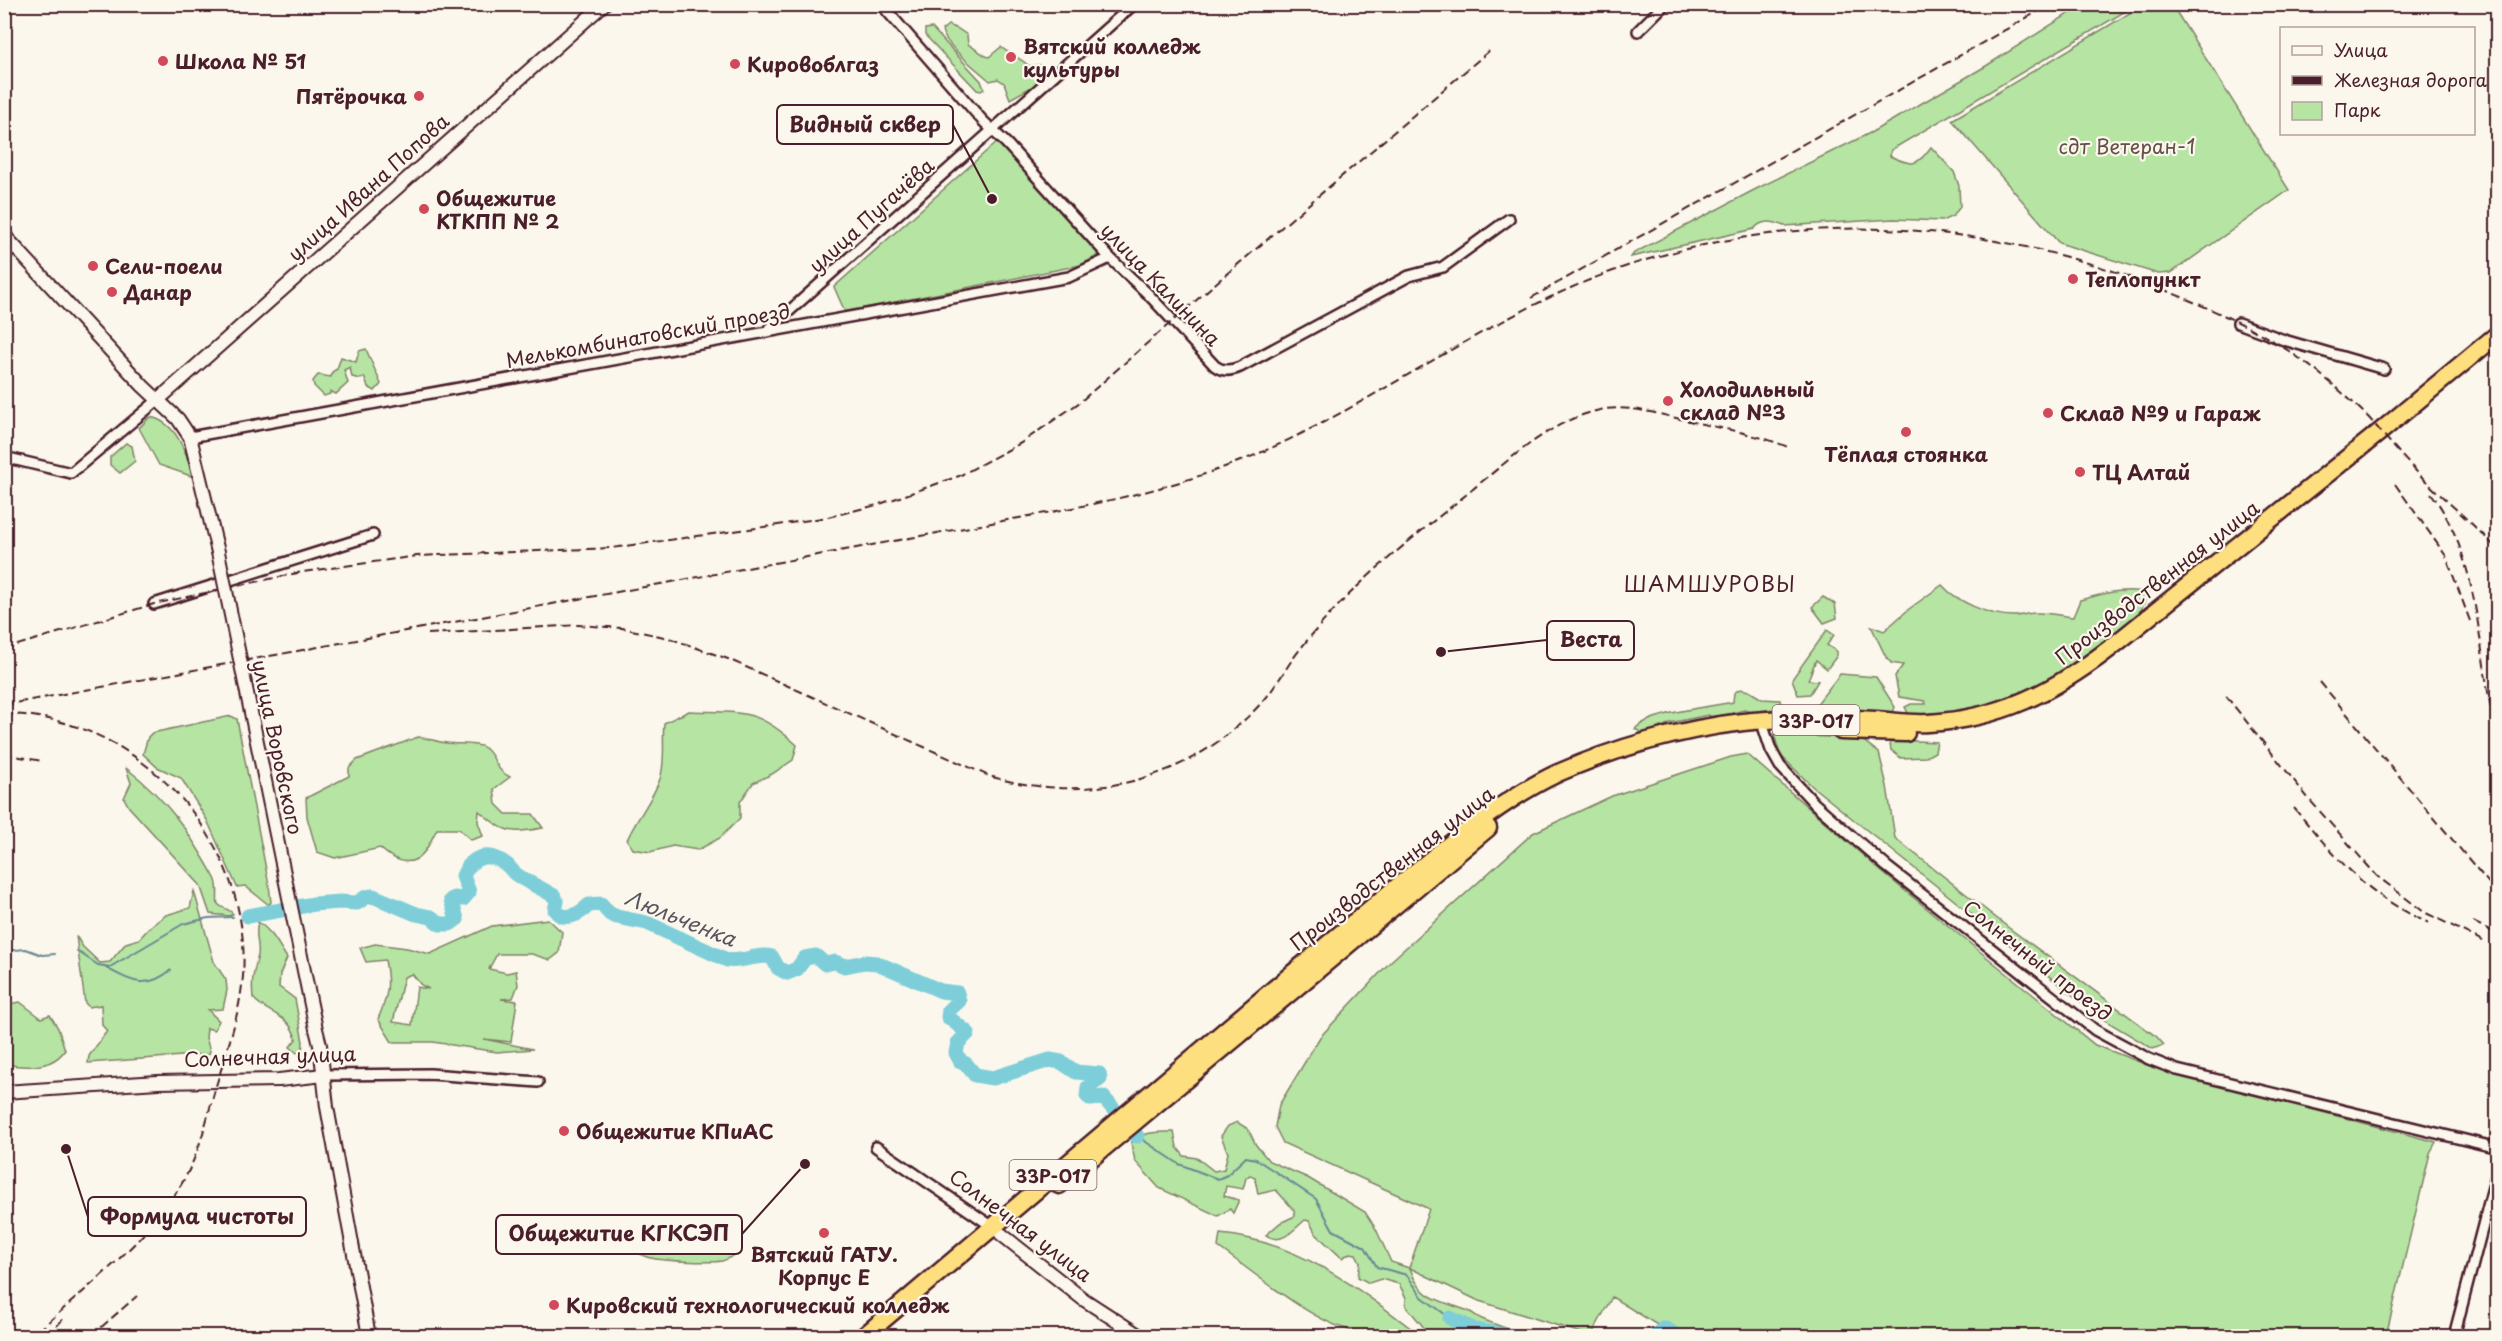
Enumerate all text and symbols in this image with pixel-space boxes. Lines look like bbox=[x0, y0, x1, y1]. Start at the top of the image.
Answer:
legend bbox=[2280, 27, 2475, 135]
place label: Вятский колледж культуры bbox=[1023, 31, 1201, 84]
text: Улица bbox=[2334, 36, 2388, 63]
place label: Школа № 51 bbox=[175, 46, 307, 76]
place label: Кировоблгаз bbox=[747, 49, 879, 79]
marker: Вятский колледж культуры bbox=[1004, 50, 1018, 64]
marker: Школа № 51 bbox=[156, 54, 170, 68]
marker: Кировоблгаз bbox=[728, 57, 742, 71]
text: Железная дорога bbox=[2334, 66, 2488, 93]
place label: Пятёрочка bbox=[296, 81, 407, 111]
marker: Пятёрочка bbox=[412, 89, 426, 103]
text: Парк bbox=[2334, 96, 2381, 123]
callout: Видный сквер bbox=[777, 105, 953, 144]
street label: улица Ивана Попова bbox=[281, 106, 456, 268]
text: Видный сквер bbox=[789, 107, 941, 139]
park label: сдт Ветеран-1 bbox=[2059, 131, 2195, 161]
street label: улица Пугачёва bbox=[802, 150, 941, 280]
place label: Общежитие КТКПП № 2 bbox=[436, 183, 559, 236]
marker: Общежитие КТКПП № 2 bbox=[417, 202, 431, 216]
street label: улица Калинина bbox=[1094, 215, 1228, 353]
place label: Сели-поели bbox=[105, 251, 223, 281]
marker: Сели-поели bbox=[86, 259, 100, 273]
place label: Теплопункт bbox=[2085, 264, 2201, 294]
marker: Теплопункт bbox=[2066, 272, 2080, 286]
place label: Данар bbox=[123, 277, 192, 307]
marker: Данар bbox=[105, 285, 119, 299]
street label: Мелькомбинатовский проезд bbox=[504, 295, 792, 375]
place label: Холодильный склад №3 bbox=[1680, 374, 1815, 427]
marker: Холодильный склад №3 bbox=[1661, 394, 1675, 408]
place label: Склад №9 и Гараж bbox=[2060, 398, 2261, 428]
marker: Склад №9 и Гараж bbox=[2041, 406, 2055, 420]
marker: Тёплая стоянка bbox=[1899, 425, 1913, 439]
place label: Тёплая стоянка bbox=[1824, 439, 1988, 469]
place label: ТЦ Алтай bbox=[2092, 457, 2190, 487]
marker: ТЦ Алтай bbox=[2073, 465, 2087, 479]
street label: Производственная улица bbox=[2048, 492, 2266, 671]
district label: ШАМШУРОВЫ bbox=[1623, 567, 1797, 599]
callout: Веста bbox=[1547, 621, 1634, 660]
text: Веста bbox=[1560, 622, 1623, 654]
street label: улица Воровского bbox=[245, 657, 311, 837]
road number: 33Р-017 bbox=[1772, 705, 1860, 735]
street label: Производственная улица bbox=[1283, 778, 1501, 957]
water label: Люльченка bbox=[621, 880, 742, 954]
street label: Солнечный проезд bbox=[1957, 892, 2119, 1028]
street label: Солнечная улица bbox=[183, 1038, 357, 1074]
place label: Общежитие КПиАС bbox=[576, 1116, 774, 1146]
marker: Общежитие КПиАС bbox=[557, 1124, 571, 1138]
road number: 33Р-017 bbox=[1010, 1160, 1096, 1190]
street label: Солнечная улица bbox=[943, 1161, 1099, 1289]
callout: Формула чистоты bbox=[88, 1197, 306, 1236]
text: Формула чистоты bbox=[100, 1199, 294, 1231]
callout: Общежитие КГКСЭП bbox=[496, 1215, 742, 1254]
text: Общежитие КГКСЭП bbox=[509, 1216, 729, 1248]
marker: Вятский ГАТУ. Корпус Е bbox=[817, 1226, 831, 1240]
place label: Вятский ГАТУ. Корпус Е bbox=[750, 1239, 898, 1292]
place label: Кировский технологический колледж bbox=[566, 1290, 950, 1320]
marker: Кировский технологический колледж bbox=[547, 1298, 561, 1312]

